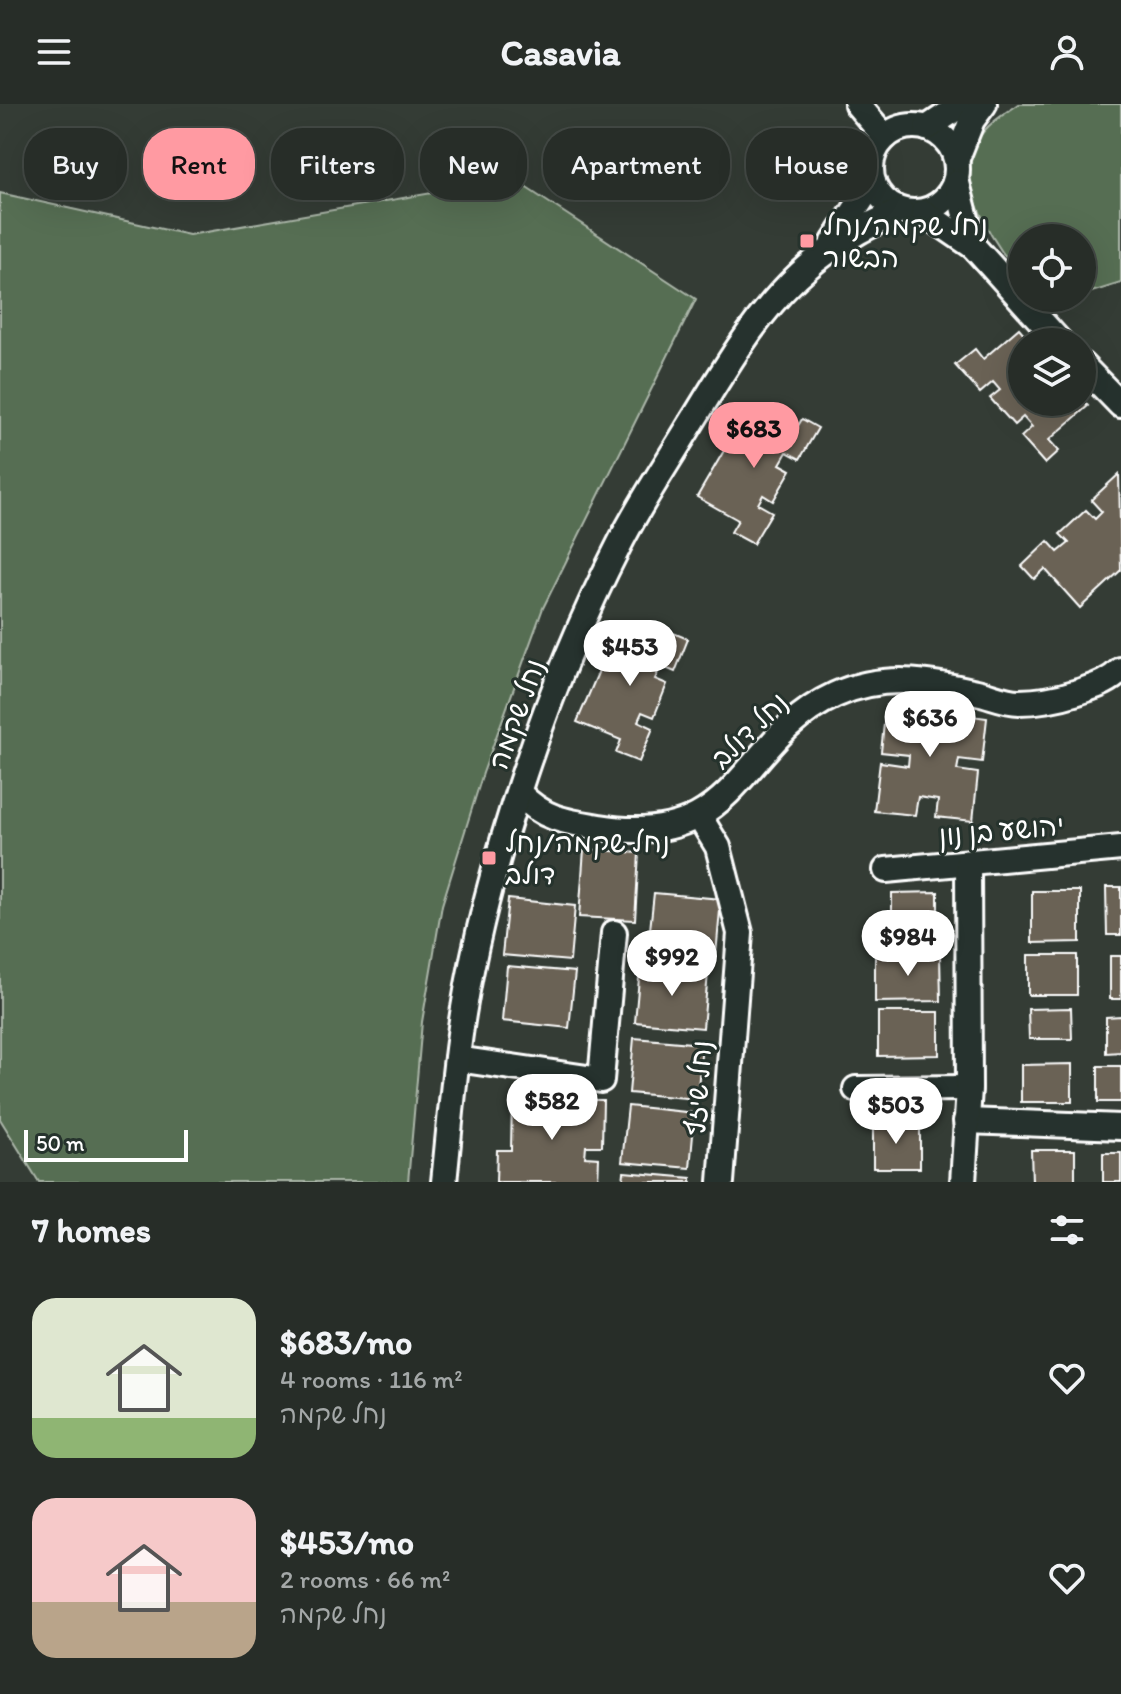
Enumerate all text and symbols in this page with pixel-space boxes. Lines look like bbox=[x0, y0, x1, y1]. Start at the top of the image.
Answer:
icon: menu bbox=[32, 30, 76, 74]
icon: person bbox=[1045, 30, 1089, 74]
text: Casavia bbox=[500, 31, 621, 74]
chip: Buy bbox=[24, 128, 127, 200]
chip: Rent bbox=[143, 128, 255, 200]
chip: Filters bbox=[271, 128, 404, 200]
chip: New bbox=[420, 128, 527, 200]
chip: Apartment bbox=[543, 128, 730, 200]
chip: House bbox=[746, 128, 877, 200]
place label: נחל שקמה/נחל הבשור bbox=[823, 208, 988, 274]
map controls bbox=[1008, 224, 1096, 416]
button: locate bbox=[1008, 224, 1096, 312]
marker: נחל שקמה/נחל הבשור bbox=[798, 232, 816, 250]
button: layers bbox=[1008, 328, 1096, 416]
pin: $683 bbox=[707, 402, 801, 470]
text: $683 bbox=[726, 412, 782, 444]
pin: $453 bbox=[583, 620, 677, 688]
text: $453 bbox=[602, 630, 658, 662]
street label: נחל שקמה bbox=[480, 654, 553, 774]
street label: נחל דולב bbox=[703, 685, 795, 775]
pin: $636 bbox=[883, 691, 977, 759]
text: $636 bbox=[903, 701, 957, 733]
street label: יהושע בן נון bbox=[937, 808, 1065, 853]
place label: נחל שקמה/נחל דולב bbox=[505, 825, 670, 891]
marker: נחל שקמה/נחל דולב bbox=[480, 849, 498, 867]
pin: $984 bbox=[861, 910, 955, 978]
text: $984 bbox=[880, 920, 936, 952]
pin: $992 bbox=[625, 930, 719, 998]
text: $992 bbox=[645, 940, 699, 972]
street label: נחל שיזף bbox=[678, 1039, 718, 1137]
pin: $582 bbox=[505, 1074, 599, 1142]
pin: $503 bbox=[849, 1078, 943, 1146]
text: $582 bbox=[525, 1084, 579, 1116]
text: $503 bbox=[867, 1088, 925, 1120]
scale bar bbox=[24, 1126, 188, 1162]
text: 50 m bbox=[36, 1130, 85, 1157]
icon: filters bbox=[1045, 1208, 1089, 1252]
text: 7 homes bbox=[32, 1210, 151, 1251]
text: $683/mo bbox=[280, 1322, 413, 1363]
icon: home bbox=[96, 1330, 192, 1426]
icon: heart bbox=[1045, 1356, 1089, 1400]
text: 4 rooms · 116 m² bbox=[280, 1363, 463, 1395]
text: נחל שקמה bbox=[280, 1398, 387, 1430]
text: $453/mo bbox=[280, 1522, 414, 1563]
icon: home bbox=[96, 1530, 192, 1626]
icon: heart bbox=[1045, 1556, 1089, 1600]
text: 2 rooms · 66 m² bbox=[280, 1563, 450, 1595]
text: נחל שקמה bbox=[280, 1598, 387, 1630]

